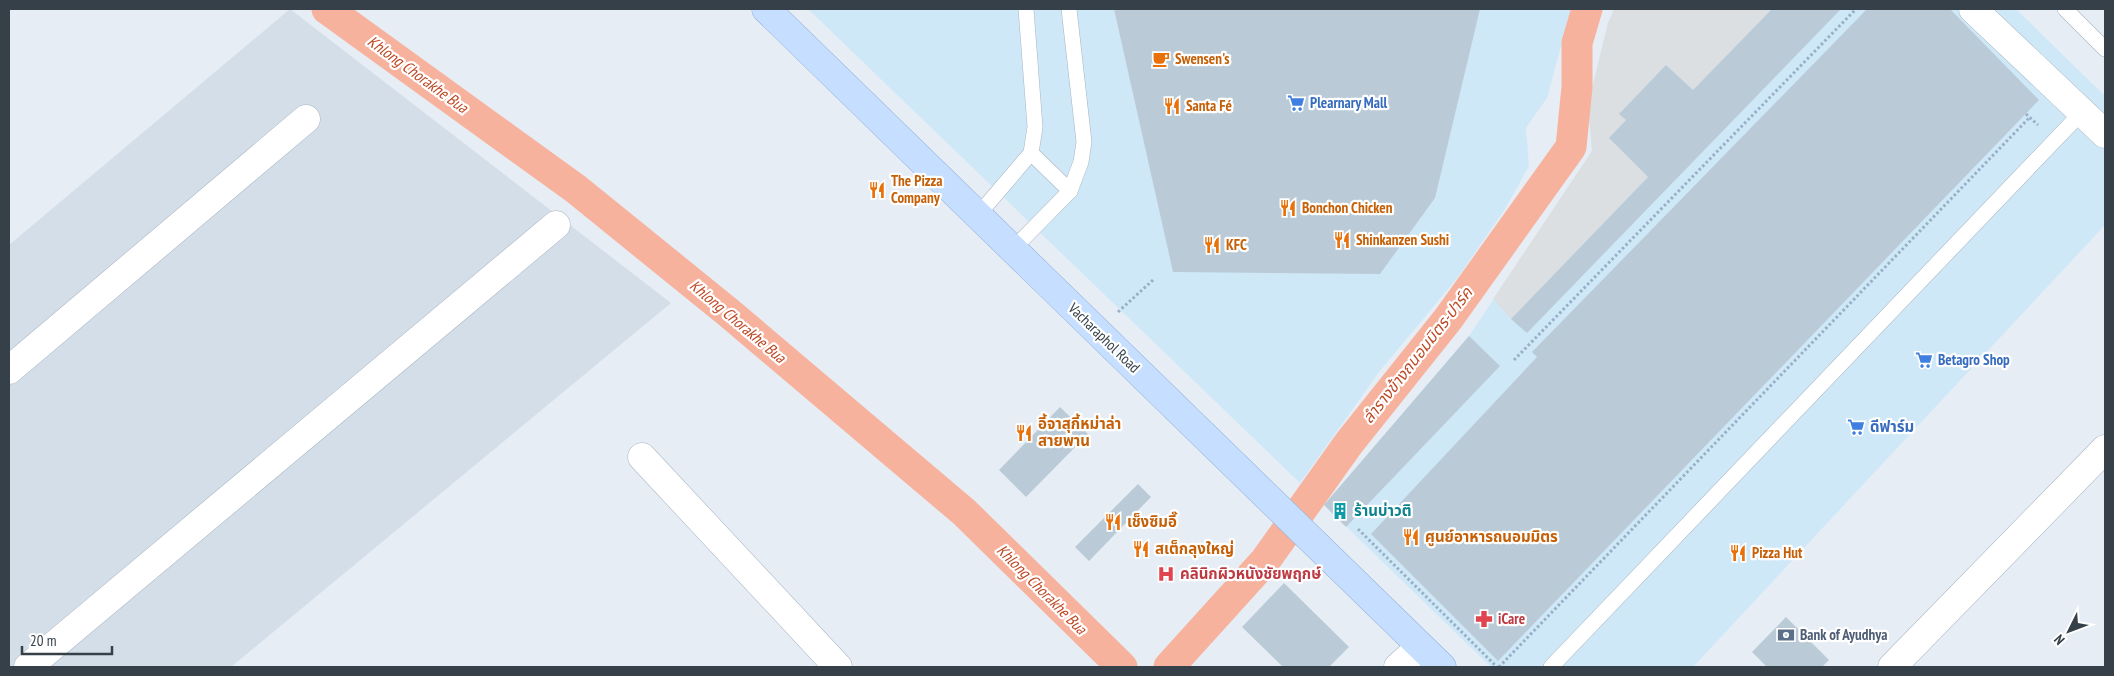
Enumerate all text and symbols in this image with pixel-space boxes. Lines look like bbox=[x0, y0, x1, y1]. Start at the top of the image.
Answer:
water label: Khlong Chorakhe Bua bbox=[364, 31, 473, 118]
cafe icon: Swensen's bbox=[1151, 49, 1171, 69]
place label: Swensen's bbox=[1175, 49, 1230, 68]
supermarket icon: Plearnary Mall bbox=[1286, 93, 1306, 113]
place label: Plearnary Mall bbox=[1310, 93, 1388, 112]
restaurant icon: Santa Fé bbox=[1162, 96, 1182, 116]
place label: Santa Fé bbox=[1186, 96, 1232, 115]
place label: The Pizza Company bbox=[891, 171, 943, 207]
restaurant icon: The Pizza Company bbox=[867, 180, 887, 200]
restaurant icon: Bonchon Chicken bbox=[1278, 198, 1298, 218]
place label: Bonchon Chicken bbox=[1302, 198, 1393, 217]
restaurant icon: Shinkanzen Sushi bbox=[1332, 230, 1352, 250]
place label: Shinkanzen Sushi bbox=[1356, 230, 1449, 249]
restaurant icon: KFC bbox=[1202, 235, 1222, 255]
place label: KFC bbox=[1226, 235, 1247, 254]
water label: Khlong Chorakhe Bua bbox=[686, 275, 791, 368]
water label: ลำรางข้างถนอมมิตร-ปาร์ค bbox=[1358, 282, 1477, 427]
street label: Vacharaphol Road bbox=[1064, 298, 1144, 377]
supermarket icon: Betagro Shop bbox=[1914, 350, 1934, 370]
place label: Betagro Shop bbox=[1938, 350, 2010, 369]
place label: อี้จาสุกี้หม่าล่า สายพาน bbox=[1038, 413, 1121, 450]
supermarket icon: ดีฟาร์ม bbox=[1846, 417, 1866, 437]
place label: ดีฟาร์ม bbox=[1870, 417, 1914, 436]
restaurant icon: อี้จาสุกี้หม่าล่า สายพาน bbox=[1014, 423, 1034, 443]
building icon: ร้านบ่าวติ bbox=[1330, 501, 1350, 521]
place label: ร้านบ่าวติ bbox=[1354, 501, 1412, 520]
place label: เช็งซิมอี๊ bbox=[1127, 511, 1178, 531]
restaurant icon: เช็งซิมอี๊ bbox=[1103, 512, 1123, 532]
restaurant icon: ศูนย์อาหารถนอมมิตร bbox=[1401, 527, 1421, 547]
place label: ศูนย์อาหารถนอมมิตร bbox=[1425, 527, 1558, 547]
restaurant icon: สเต็กลุงใหญ่ bbox=[1131, 539, 1151, 559]
place label: สเต็กลุงใหญ่ bbox=[1155, 539, 1234, 558]
water label: Khlong Chorakhe Bua bbox=[993, 540, 1092, 639]
restaurant icon: Pizza Hut bbox=[1728, 543, 1748, 563]
place label: Pizza Hut bbox=[1752, 543, 1803, 562]
hospital icon: คลินิกผิวหนังชัยพฤกษ์ bbox=[1156, 564, 1176, 584]
place label: คลินิกผิวหนังชัยพฤกษ์ bbox=[1180, 564, 1321, 583]
north arrow bbox=[2044, 606, 2094, 656]
pharmacy icon: iCare bbox=[1474, 609, 1494, 629]
place label: iCare bbox=[1498, 609, 1525, 628]
scale bar bbox=[22, 624, 112, 656]
bank icon: Bank of Ayudhya bbox=[1776, 625, 1796, 645]
place label: Bank of Ayudhya bbox=[1800, 625, 1887, 644]
text: 20 m bbox=[30, 631, 56, 650]
text: N bbox=[2050, 631, 2069, 649]

